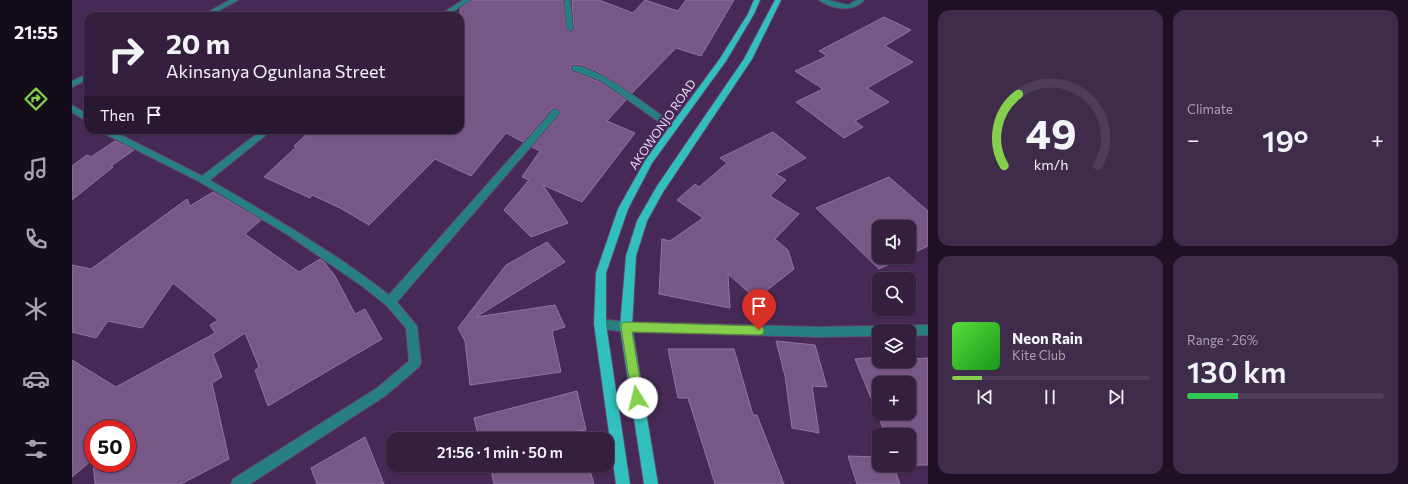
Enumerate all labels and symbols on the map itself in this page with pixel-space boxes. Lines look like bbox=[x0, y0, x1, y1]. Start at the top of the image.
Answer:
street label: AKOWONJO ROAD bbox=[626, 76, 699, 172]
pin bbox=[742, 289, 776, 330]
position arrow bbox=[616, 377, 658, 419]
speed limit sign: 50 bbox=[84, 420, 136, 472]

